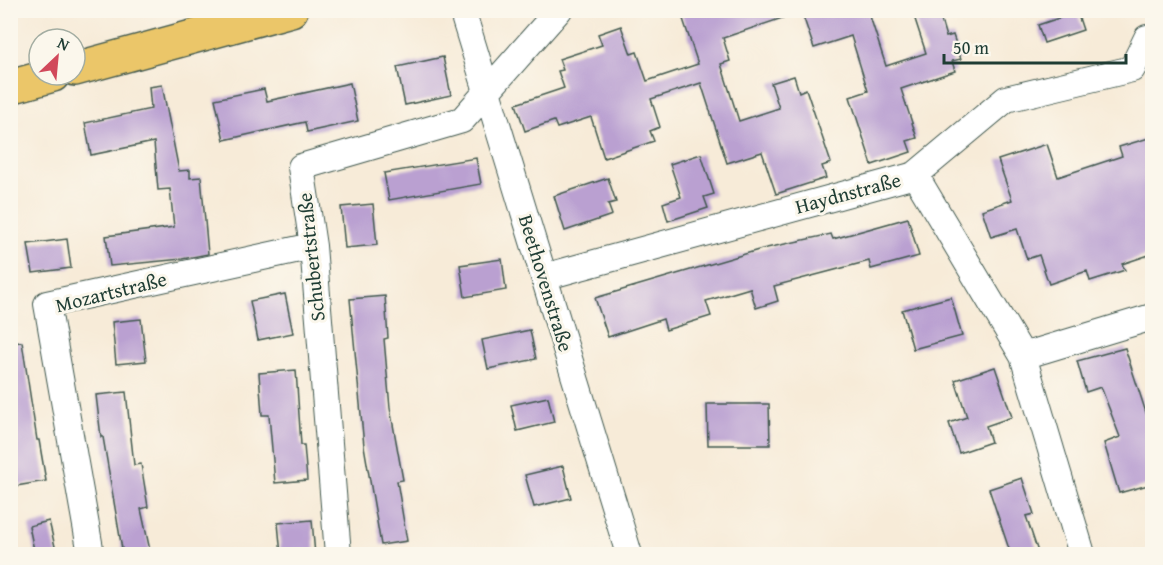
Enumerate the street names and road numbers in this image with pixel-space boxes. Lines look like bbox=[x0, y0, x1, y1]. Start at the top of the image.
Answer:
street label: Haydnstraße bbox=[792, 165, 904, 221]
street label: Schubertstraße bbox=[289, 191, 332, 323]
street label: Beethovenstraße bbox=[512, 211, 581, 355]
street label: Mozartstraße bbox=[52, 264, 170, 319]

